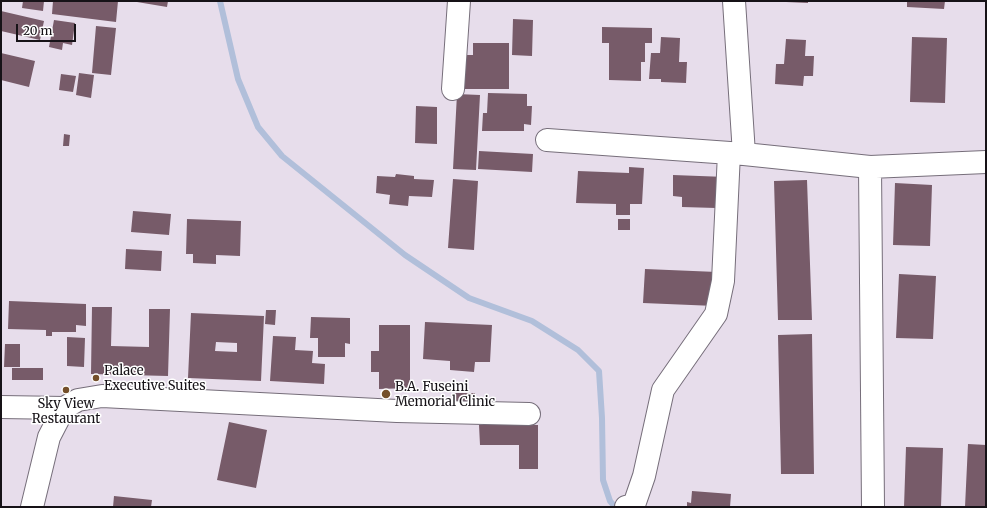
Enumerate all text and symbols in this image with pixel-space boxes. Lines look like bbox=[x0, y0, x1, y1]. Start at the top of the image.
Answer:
scale bar bbox=[18, 16, 78, 42]
text: 20 m bbox=[23, 23, 52, 38]
place label: Palace Executive Suites bbox=[104, 363, 206, 394]
marker: Palace Executive Suites bbox=[91, 373, 101, 383]
place label: B.A. Fuseini Memorial Clinic bbox=[395, 379, 495, 410]
marker: Sky View Restaurant bbox=[61, 385, 71, 395]
marker: B.A. Fuseini Memorial Clinic bbox=[380, 388, 392, 400]
place label: Sky View Restaurant bbox=[32, 396, 100, 427]

